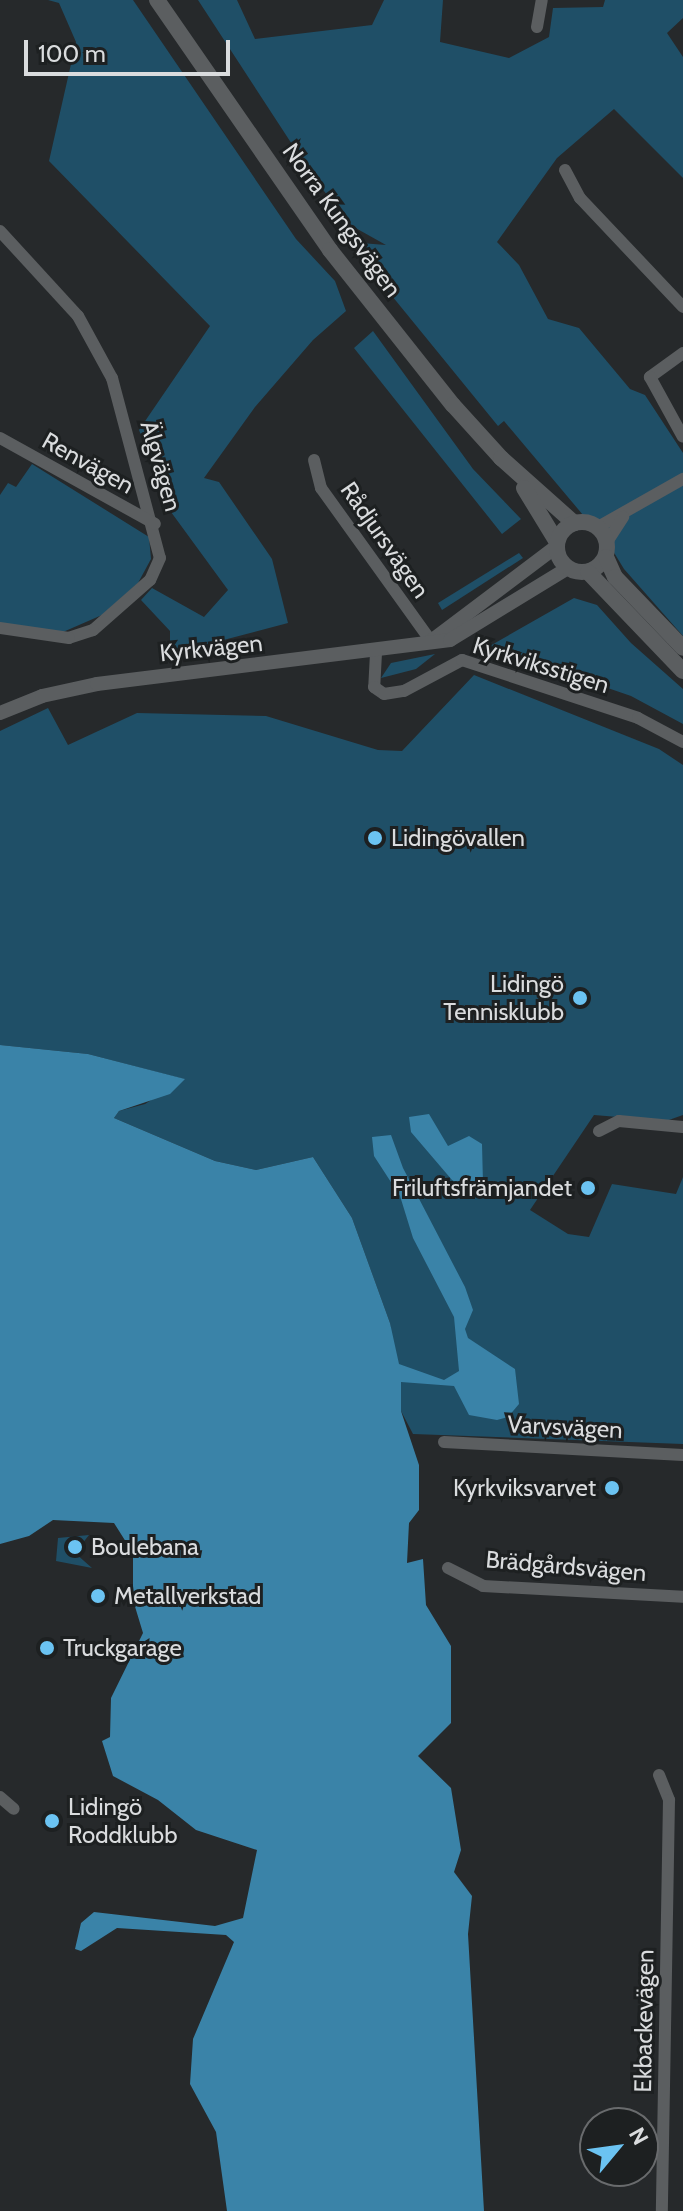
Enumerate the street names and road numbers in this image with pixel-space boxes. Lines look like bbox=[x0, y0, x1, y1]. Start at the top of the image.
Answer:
street label: Norra Kungsvägen bbox=[276, 137, 408, 303]
street label: Älgvägen bbox=[134, 417, 188, 515]
street label: Renvägen bbox=[37, 426, 139, 500]
street label: Rådjursvägen bbox=[334, 476, 436, 604]
street label: Kyrkvägen bbox=[158, 628, 264, 668]
street label: Kyrkviksstigen bbox=[469, 631, 613, 699]
street label: Varvsvägen bbox=[507, 1410, 623, 1444]
street label: Brädgårdsvägen bbox=[484, 1545, 648, 1587]
street label: Ekbackevägen bbox=[628, 1949, 660, 2093]

